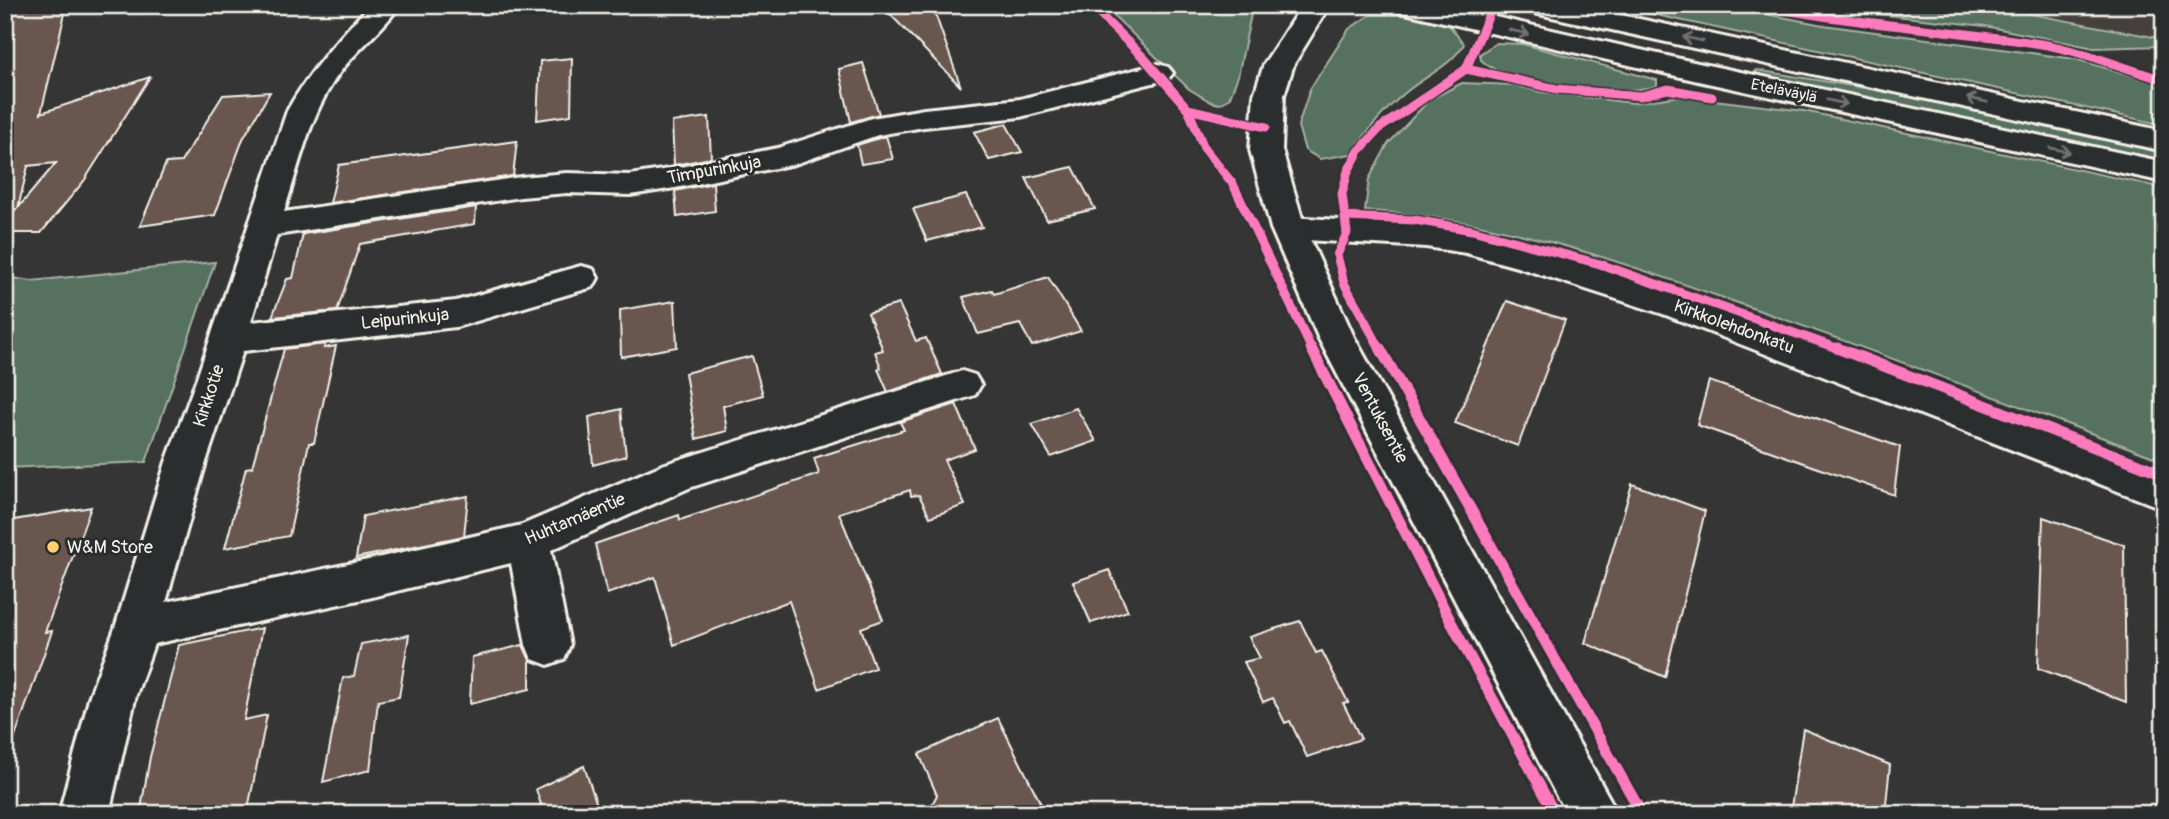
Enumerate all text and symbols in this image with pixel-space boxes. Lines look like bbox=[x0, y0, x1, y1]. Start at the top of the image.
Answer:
one-way arrow bbox=[1507, 26, 1530, 39]
one-way arrow bbox=[1682, 32, 1705, 45]
street label: Eteläväylä bbox=[1749, 74, 1819, 108]
one-way arrow bbox=[1966, 93, 1989, 107]
one-way arrow bbox=[1825, 96, 1848, 110]
one-way arrow bbox=[2048, 143, 2071, 157]
street label: Timpurinkuja bbox=[665, 150, 763, 190]
street label: Kirkkolehdonkatu bbox=[1671, 295, 1797, 359]
street label: Leipurinkuja bbox=[360, 303, 450, 335]
street label: Kirkkotie bbox=[188, 362, 230, 430]
street label: Ventuksentie bbox=[1347, 369, 1413, 467]
street label: Huhtamäentie bbox=[521, 487, 629, 550]
place label: W&M Store bbox=[67, 536, 153, 559]
marker: W&M Store bbox=[45, 539, 61, 555]

